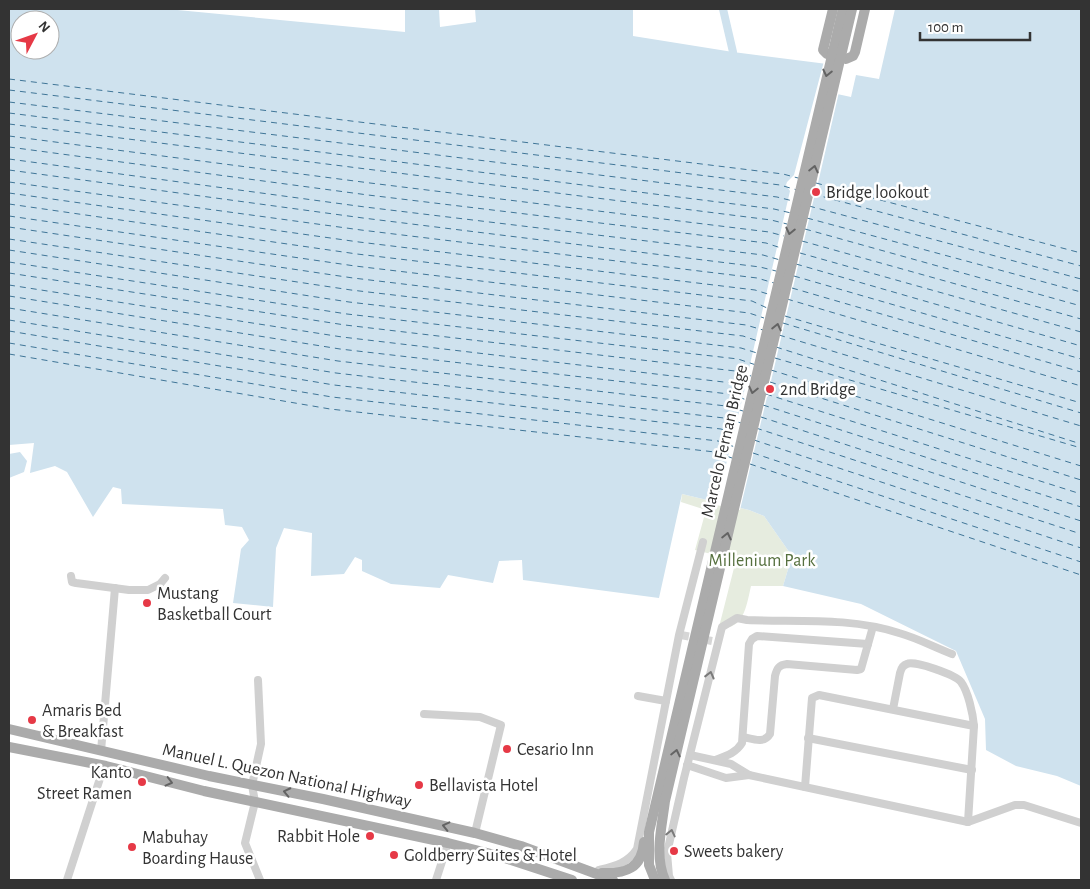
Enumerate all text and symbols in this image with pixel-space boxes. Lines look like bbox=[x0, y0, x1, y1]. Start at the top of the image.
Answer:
north arrow bbox=[10, 10, 60, 60]
scale bar bbox=[920, 10, 1030, 42]
text: N bbox=[36, 19, 53, 35]
text: 100 m bbox=[928, 20, 963, 35]
one-way arrow bbox=[822, 69, 833, 78]
one-way arrow bbox=[808, 164, 819, 173]
place label: Bridge lookout bbox=[826, 184, 929, 202]
marker: Bridge lookout bbox=[810, 186, 822, 198]
one-way arrow bbox=[785, 227, 796, 236]
one-way arrow bbox=[771, 322, 782, 331]
street label: Marcelo Fernan Bridge bbox=[699, 363, 751, 519]
place label: 2nd Bridge bbox=[780, 381, 856, 399]
marker: 2nd Bridge bbox=[764, 383, 776, 395]
one-way arrow bbox=[748, 385, 759, 394]
one-way arrow bbox=[721, 532, 732, 541]
park label: Millenium Park bbox=[709, 552, 816, 570]
place label: Mustang Basketball Court bbox=[157, 585, 272, 624]
marker: Mustang Basketball Court bbox=[141, 597, 153, 609]
one-way arrow bbox=[704, 670, 715, 679]
place label: Amaris Bed & Breakfast bbox=[42, 702, 124, 741]
marker: Amaris Bed & Breakfast bbox=[26, 714, 38, 726]
street label: Manuel L. Quezon National Highway bbox=[161, 741, 413, 811]
place label: Cesario Inn bbox=[517, 741, 594, 759]
marker: Cesario Inn bbox=[501, 743, 513, 755]
one-way arrow bbox=[670, 749, 681, 758]
place label: Kanto Street Ramen bbox=[37, 764, 132, 803]
marker: Kanto Street Ramen bbox=[136, 776, 148, 788]
one-way arrow bbox=[164, 776, 173, 787]
place label: Bellavista Hotel bbox=[429, 777, 538, 795]
marker: Bellavista Hotel bbox=[413, 779, 425, 791]
one-way arrow bbox=[283, 787, 292, 798]
one-way arrow bbox=[442, 821, 451, 832]
place label: Rabbit Hole bbox=[277, 828, 360, 846]
one-way arrow bbox=[666, 828, 676, 837]
place label: Mabuhay Boarding Hause bbox=[142, 829, 253, 868]
marker: Rabbit Hole bbox=[364, 830, 376, 842]
marker: Mabuhay Boarding Hause bbox=[126, 841, 138, 853]
place label: Sweets bakery bbox=[684, 843, 784, 861]
marker: Sweets bakery bbox=[668, 845, 680, 857]
place label: Goldberry Suites & Hotel bbox=[404, 847, 577, 865]
marker: Goldberry Suites & Hotel bbox=[388, 849, 400, 861]

